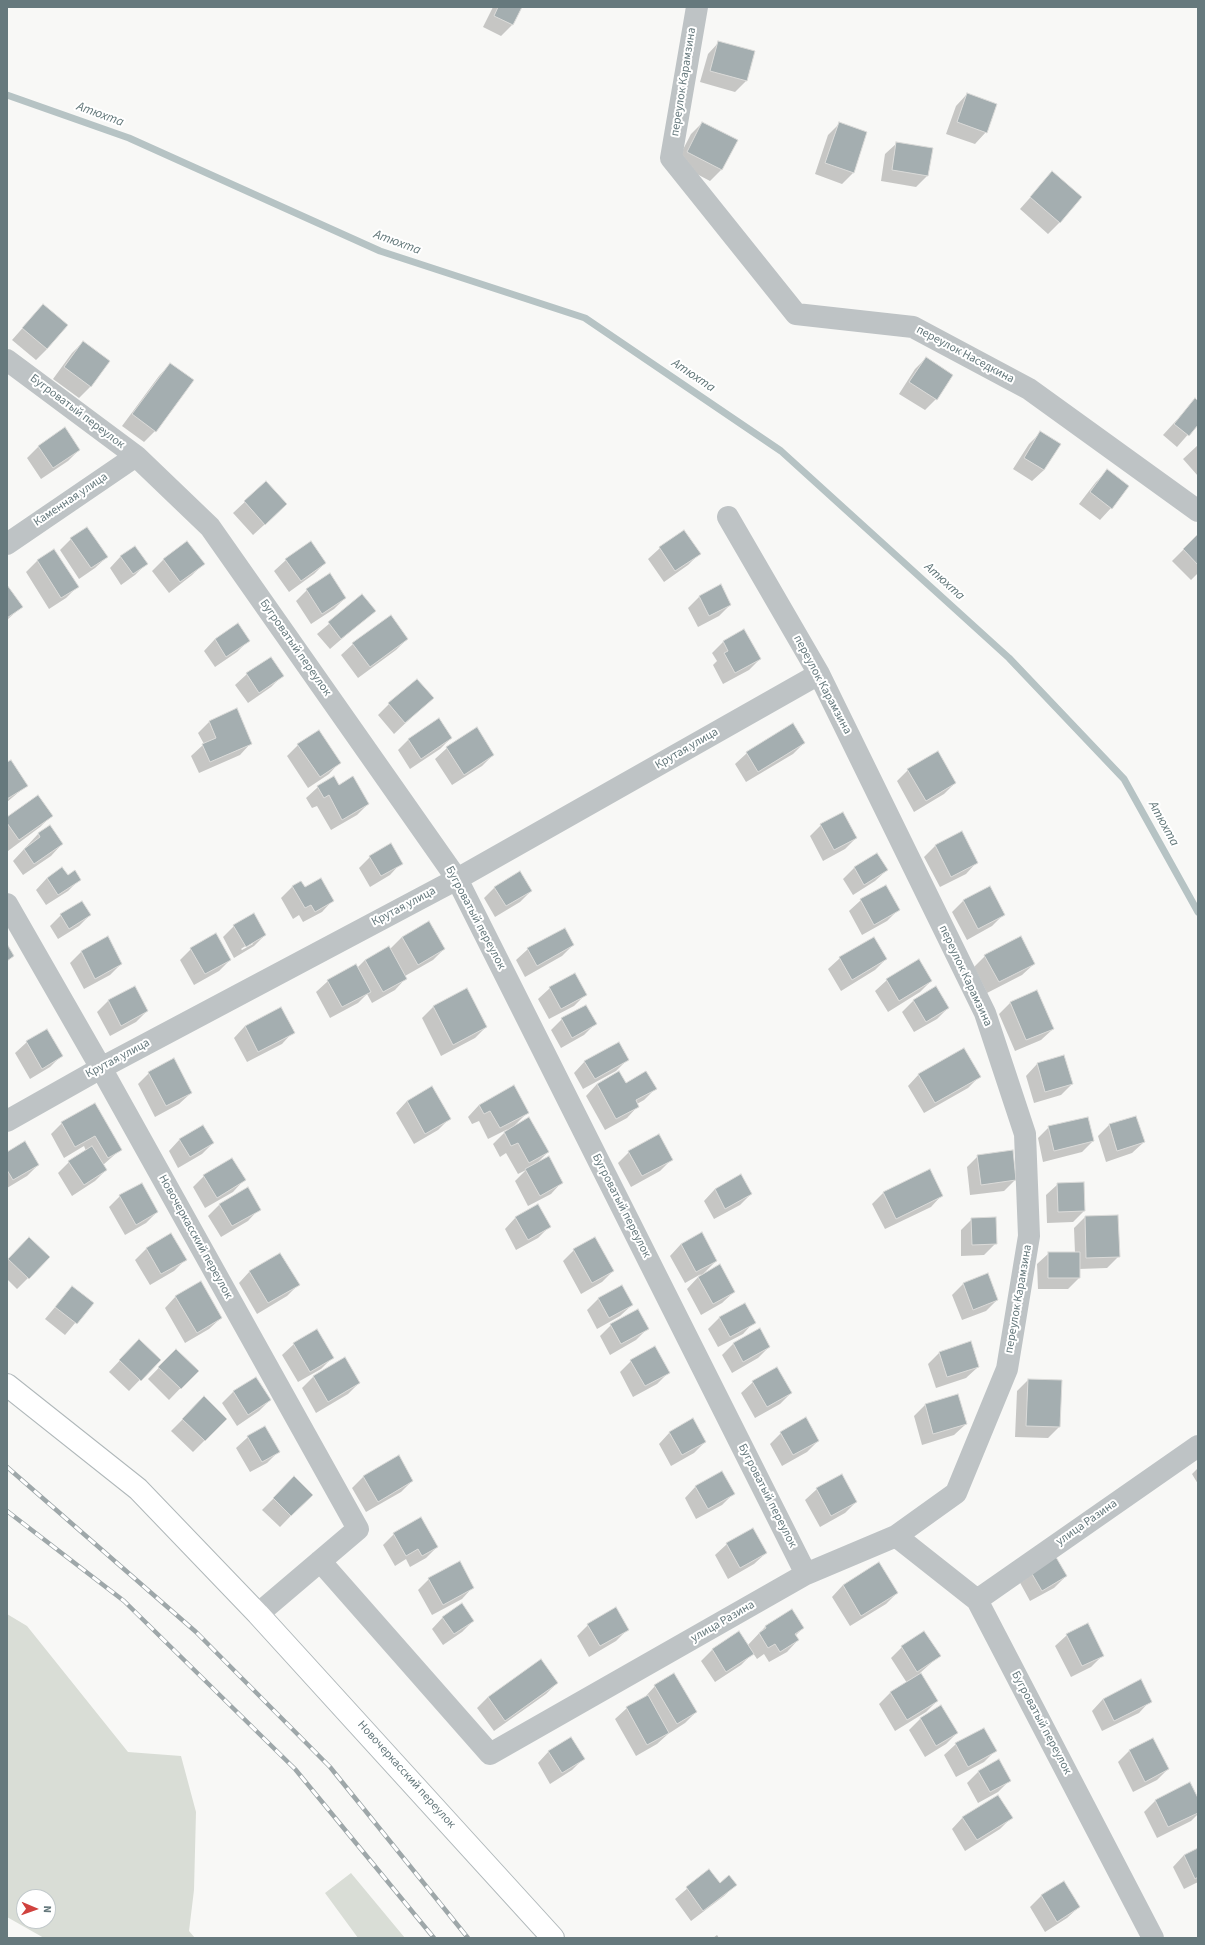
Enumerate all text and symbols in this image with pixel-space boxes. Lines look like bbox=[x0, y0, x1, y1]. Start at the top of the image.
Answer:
street label: переулок Карамзина bbox=[668, 26, 700, 138]
water label: Атюхта bbox=[74, 99, 126, 131]
water label: Атюхта bbox=[371, 227, 423, 259]
street label: переулок Наседкина bbox=[914, 323, 1016, 387]
water label: Атюхта bbox=[668, 356, 718, 396]
street label: Бугроватый переулок bbox=[27, 372, 127, 452]
street label: Каменная улица bbox=[31, 470, 111, 530]
water label: Атюхта bbox=[921, 560, 967, 604]
street label: Бугроватый переулок bbox=[256, 597, 334, 699]
street label: переулок Карамзина bbox=[790, 633, 854, 737]
street label: Крутая улица bbox=[653, 725, 721, 773]
water label: Атюхта bbox=[1144, 799, 1182, 849]
street label: Бугроватый переулок bbox=[442, 864, 508, 972]
street label: Крутая улица bbox=[369, 884, 439, 930]
street label: переулок Карамзина bbox=[935, 923, 995, 1029]
street label: Крутая улица bbox=[83, 1036, 153, 1082]
street label: Бугроватый переулок bbox=[589, 1152, 653, 1260]
street label: Новочеркасский переулок bbox=[155, 1172, 235, 1302]
street label: переулок Карамзина bbox=[1002, 1244, 1036, 1354]
street label: Бугроватый переулок bbox=[735, 1442, 799, 1550]
street label: улица Разина bbox=[1054, 1497, 1120, 1549]
street label: улица Разина bbox=[689, 1598, 757, 1646]
street label: Бугроватый переулок bbox=[1008, 1669, 1074, 1777]
street label: Новочеркасский переулок bbox=[354, 1718, 458, 1832]
north arrow bbox=[16, 1889, 56, 1929]
text: N bbox=[40, 1905, 55, 1913]

